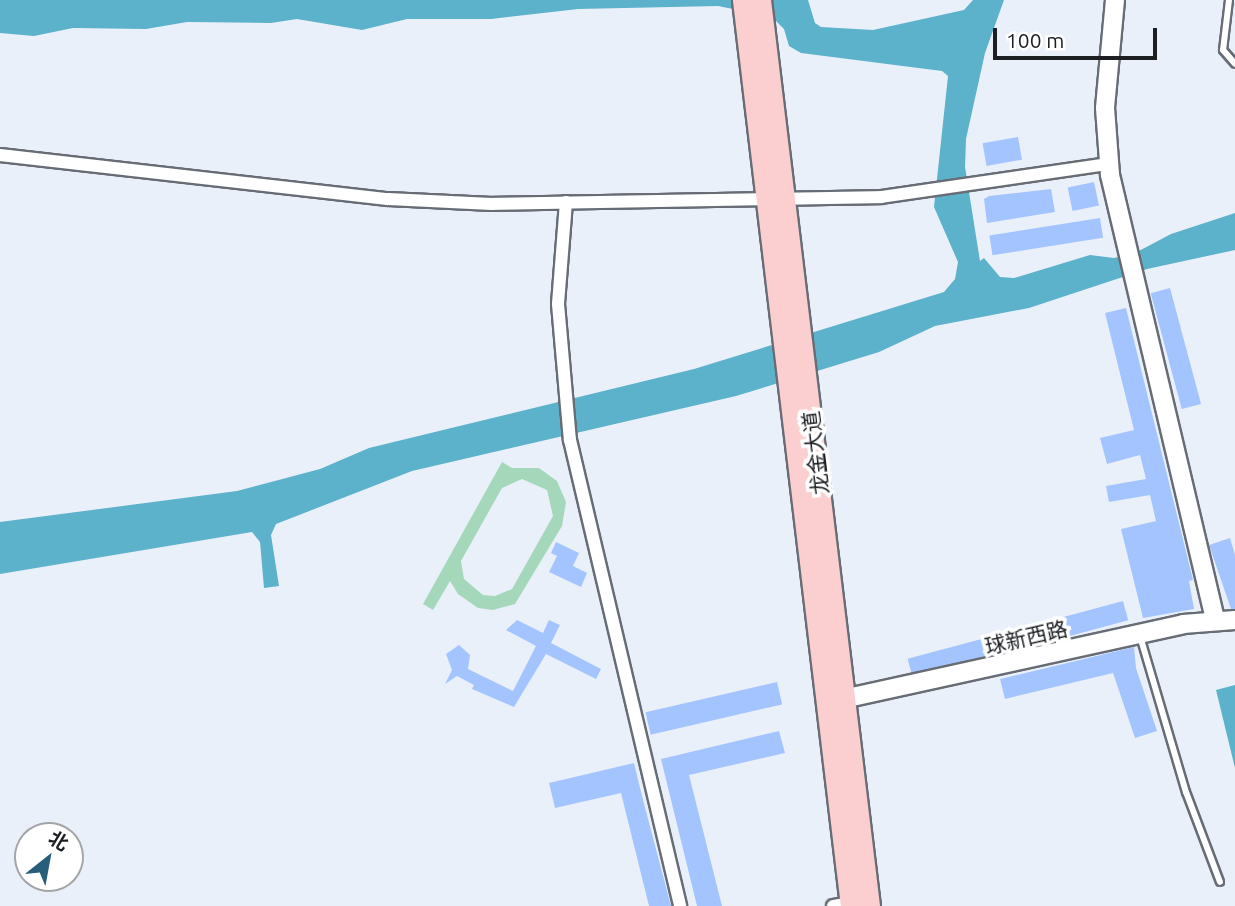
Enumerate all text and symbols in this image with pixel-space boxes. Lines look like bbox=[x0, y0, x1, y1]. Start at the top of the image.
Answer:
scale bar bbox=[997, 14, 1162, 58]
text: 100 m bbox=[1006, 28, 1064, 52]
street label: 龙金大道 bbox=[797, 410, 833, 496]
street label: 球新西路 bbox=[982, 615, 1070, 659]
north arrow bbox=[14, 822, 84, 892]
text: 北 bbox=[45, 826, 73, 855]

